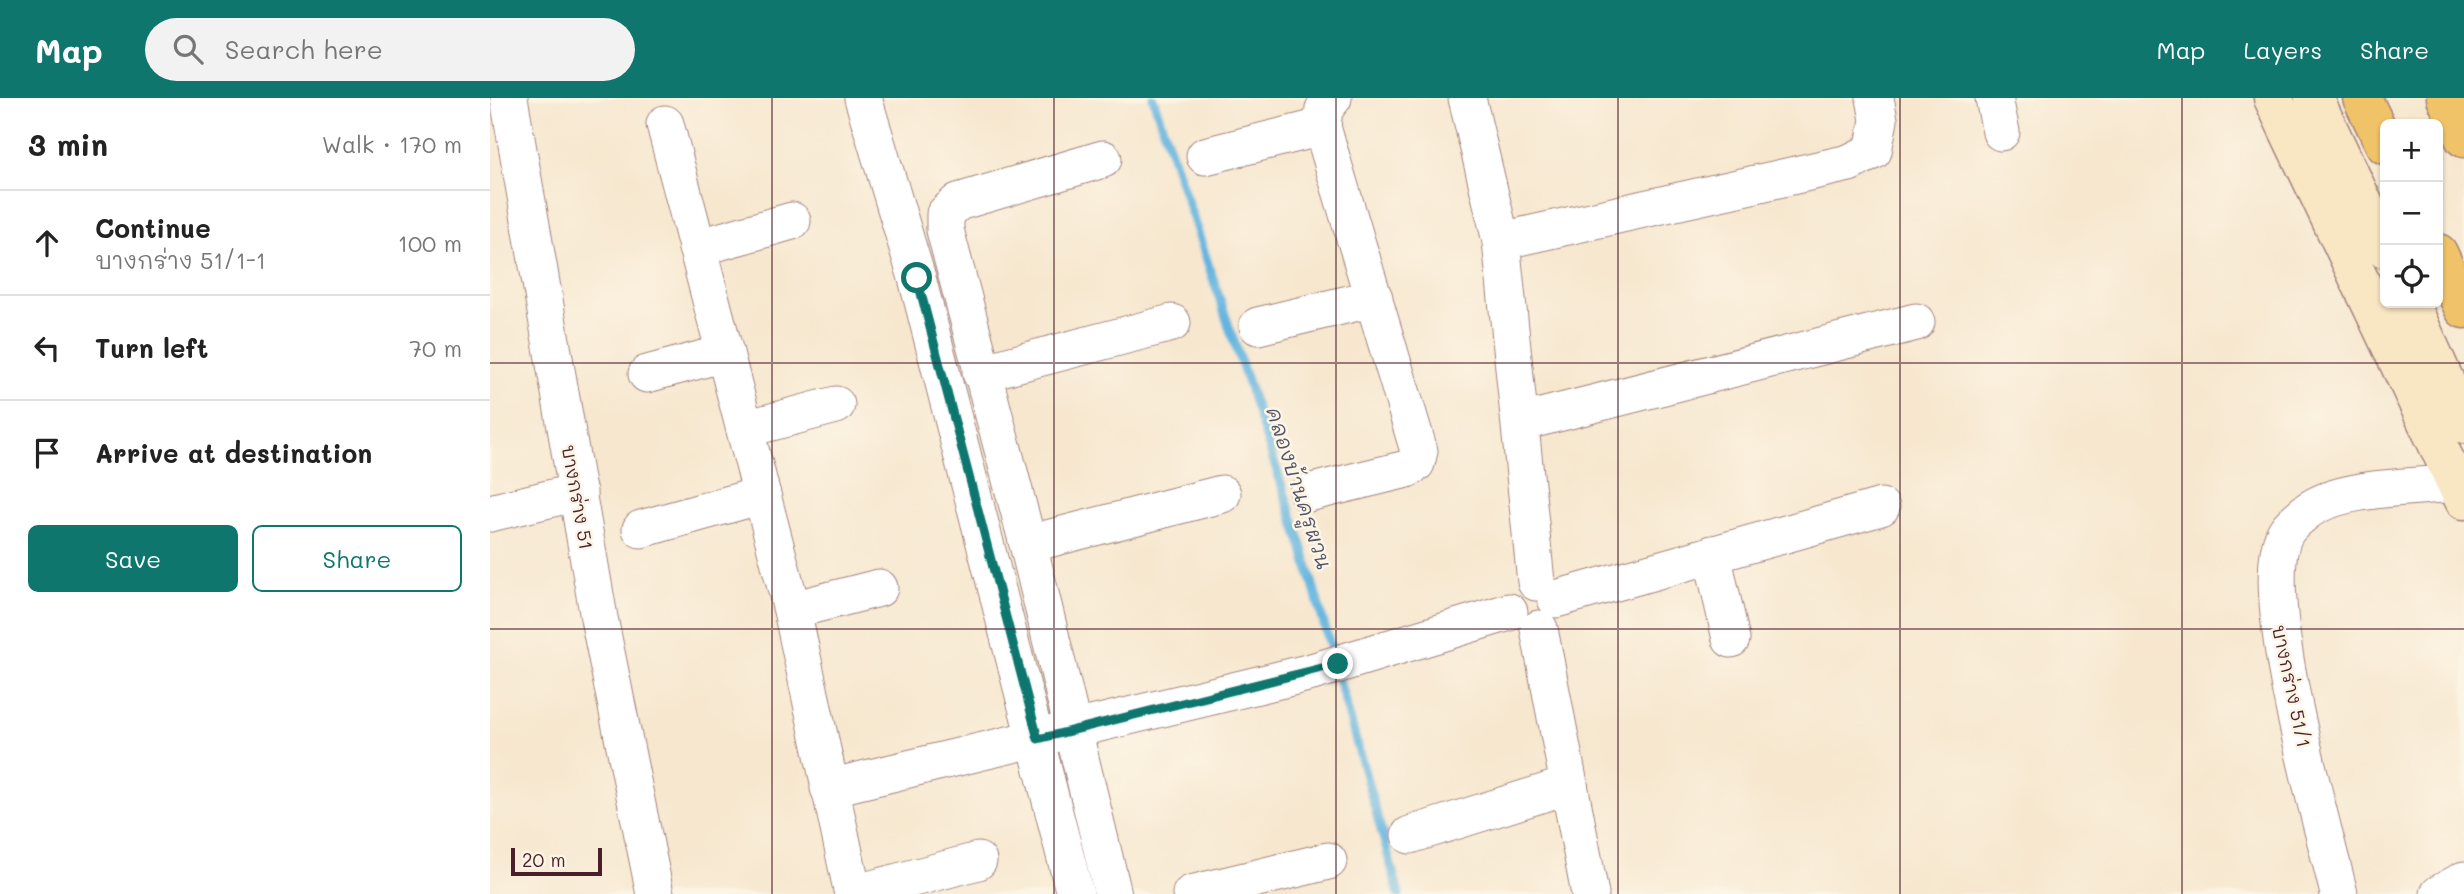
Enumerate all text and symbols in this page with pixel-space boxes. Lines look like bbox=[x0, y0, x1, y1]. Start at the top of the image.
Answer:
search box bbox=[145, 18, 635, 81]
text: Map bbox=[35, 28, 103, 71]
icon: search bbox=[169, 30, 207, 68]
text: Search here bbox=[225, 32, 383, 66]
text: Map bbox=[2157, 34, 2205, 65]
text: Layers bbox=[2243, 34, 2322, 65]
text: Share bbox=[2360, 34, 2429, 65]
map controls bbox=[2380, 119, 2443, 308]
button: + bbox=[2380, 119, 2443, 182]
text: 3 min bbox=[28, 124, 108, 164]
text: Walk · 170 m bbox=[322, 129, 462, 159]
button: − bbox=[2380, 182, 2443, 245]
text: Continue bbox=[95, 211, 211, 245]
icon: ahead bbox=[28, 224, 66, 262]
text: 100 m bbox=[398, 228, 462, 258]
text: บางกร่าง 51/1-1 bbox=[95, 245, 266, 275]
button: locate bbox=[2380, 245, 2443, 308]
route start bbox=[901, 262, 932, 293]
icon: left bbox=[28, 329, 66, 367]
text: Turn left bbox=[95, 331, 208, 365]
text: 70 m bbox=[409, 333, 462, 363]
water label: คลองบ้านครูผวน bbox=[1256, 403, 1339, 574]
icon: arrive bbox=[28, 434, 66, 472]
text: Arrive at destination bbox=[95, 436, 372, 470]
street label: บางกร่าง 51 bbox=[556, 443, 600, 551]
button: Save bbox=[28, 525, 238, 592]
button: Share bbox=[252, 525, 462, 592]
street label: บางกร่าง 51/1 bbox=[2267, 622, 2317, 750]
route end bbox=[1322, 648, 1353, 679]
scale bar bbox=[511, 845, 602, 877]
text: 20 m bbox=[522, 847, 566, 872]

